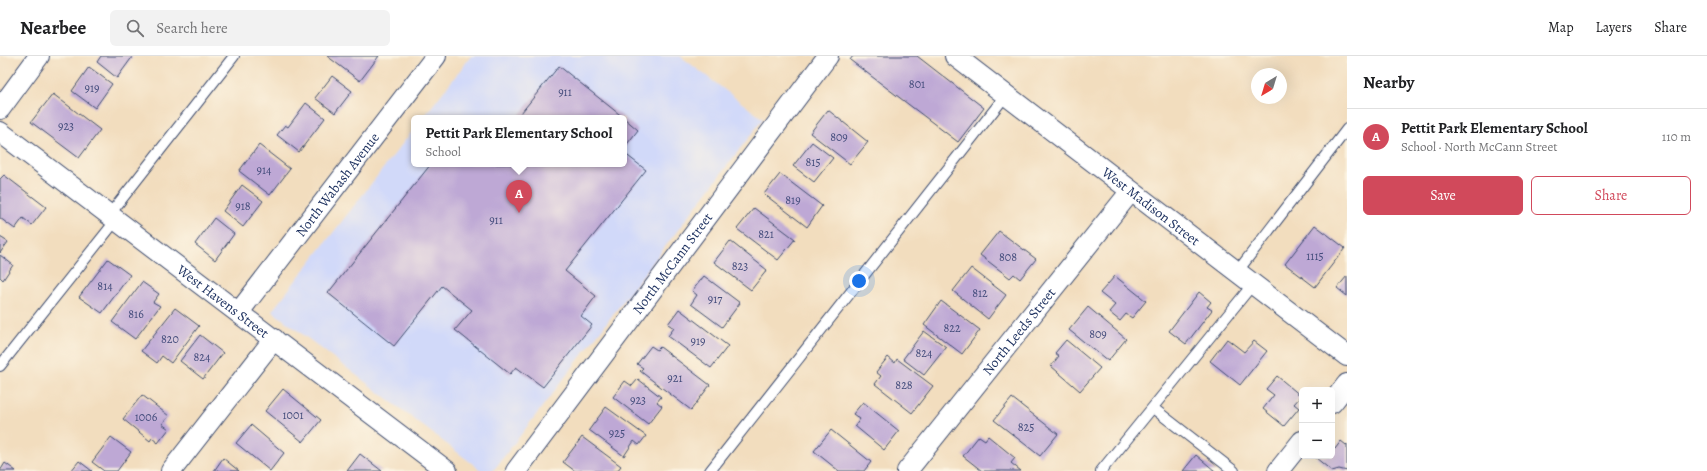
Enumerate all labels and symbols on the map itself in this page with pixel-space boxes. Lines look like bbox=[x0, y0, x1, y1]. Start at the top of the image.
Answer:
north arrow bbox=[1251, 68, 1287, 104]
house number: 801 bbox=[909, 76, 925, 92]
house number: 919 bbox=[84, 80, 100, 96]
house number: 911 bbox=[558, 84, 572, 100]
house number: 923 bbox=[58, 118, 74, 134]
street label: North Wabash Avenue bbox=[291, 129, 384, 241]
house number: 809 bbox=[830, 129, 848, 145]
house number: 815 bbox=[805, 154, 821, 170]
house number: 914 bbox=[256, 162, 272, 178]
street label: West Madison Street bbox=[1097, 162, 1204, 250]
pin: A bbox=[506, 180, 532, 213]
house number: 819 bbox=[785, 192, 801, 208]
house number: 918 bbox=[235, 198, 251, 214]
street label: North McCann Street bbox=[628, 209, 717, 318]
house number: 911 bbox=[489, 212, 503, 228]
house number: 821 bbox=[758, 226, 774, 242]
house number: 1115 bbox=[1306, 248, 1324, 264]
house number: 808 bbox=[999, 249, 1017, 265]
house number: 823 bbox=[732, 258, 748, 274]
street label: West Havens Street bbox=[172, 260, 273, 343]
your location bbox=[849, 271, 869, 291]
house number: 814 bbox=[97, 278, 113, 294]
street label: North Leeds Street bbox=[978, 283, 1060, 379]
house number: 812 bbox=[972, 285, 988, 301]
house number: 917 bbox=[708, 291, 723, 307]
house number: 816 bbox=[128, 306, 144, 322]
house number: 822 bbox=[943, 320, 961, 336]
house number: 809 bbox=[1089, 326, 1107, 342]
house number: 820 bbox=[161, 331, 179, 347]
house number: 919 bbox=[690, 333, 706, 349]
house number: 824 bbox=[916, 345, 933, 361]
house number: 824 bbox=[194, 349, 211, 365]
house number: 921 bbox=[667, 370, 683, 386]
house number: 828 bbox=[895, 377, 913, 393]
house number: 923 bbox=[630, 392, 646, 408]
house number: 1001 bbox=[282, 407, 304, 423]
house number: 1006 bbox=[135, 409, 158, 425]
house number: 825 bbox=[1018, 419, 1034, 435]
house number: 925 bbox=[609, 425, 625, 441]

